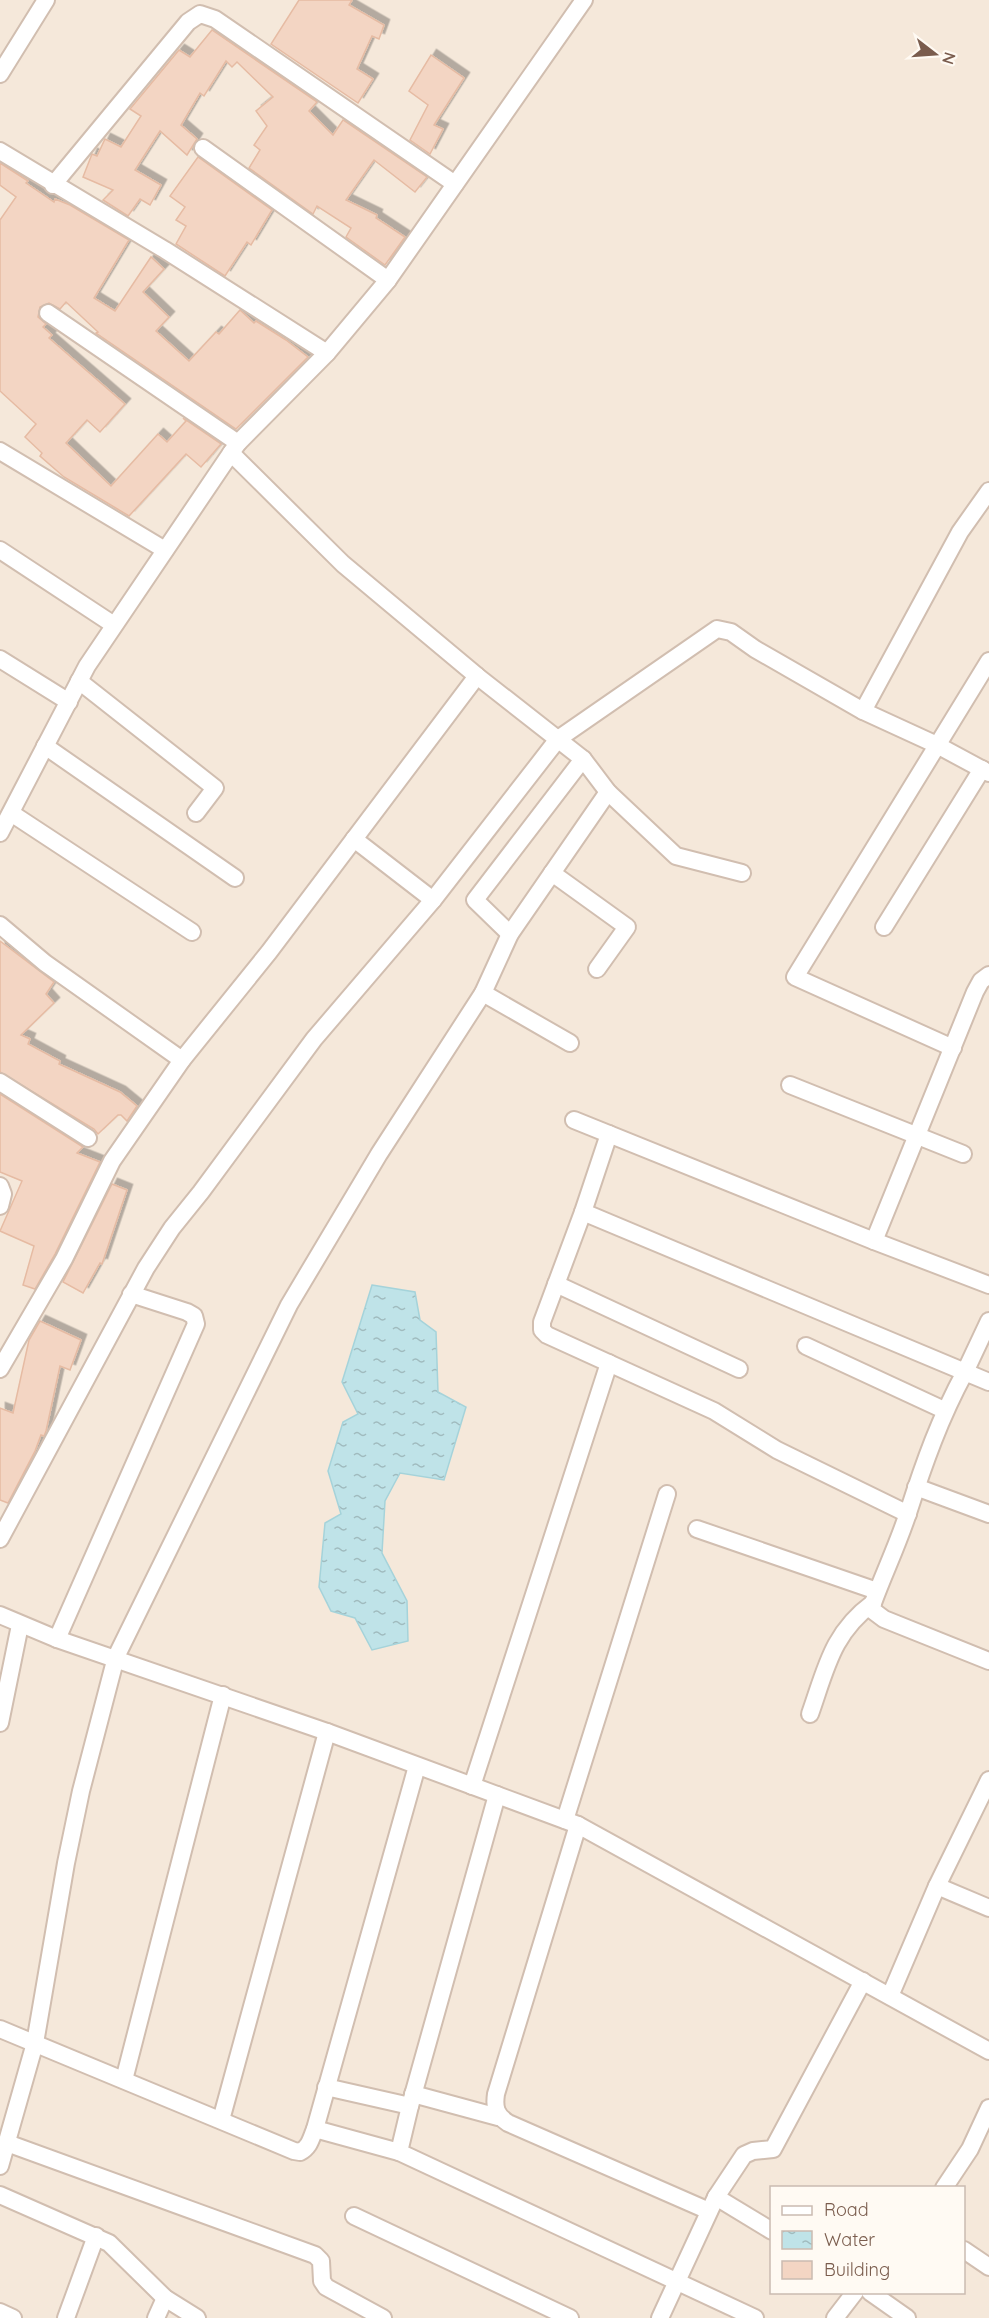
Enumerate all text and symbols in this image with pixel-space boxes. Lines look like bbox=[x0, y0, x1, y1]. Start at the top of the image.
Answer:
north arrow bbox=[905, 24, 965, 84]
text: N bbox=[938, 50, 961, 67]
legend bbox=[770, 2186, 965, 2294]
text: Road bbox=[824, 2198, 869, 2221]
text: Water bbox=[824, 2228, 875, 2251]
text: Building bbox=[824, 2258, 890, 2281]

